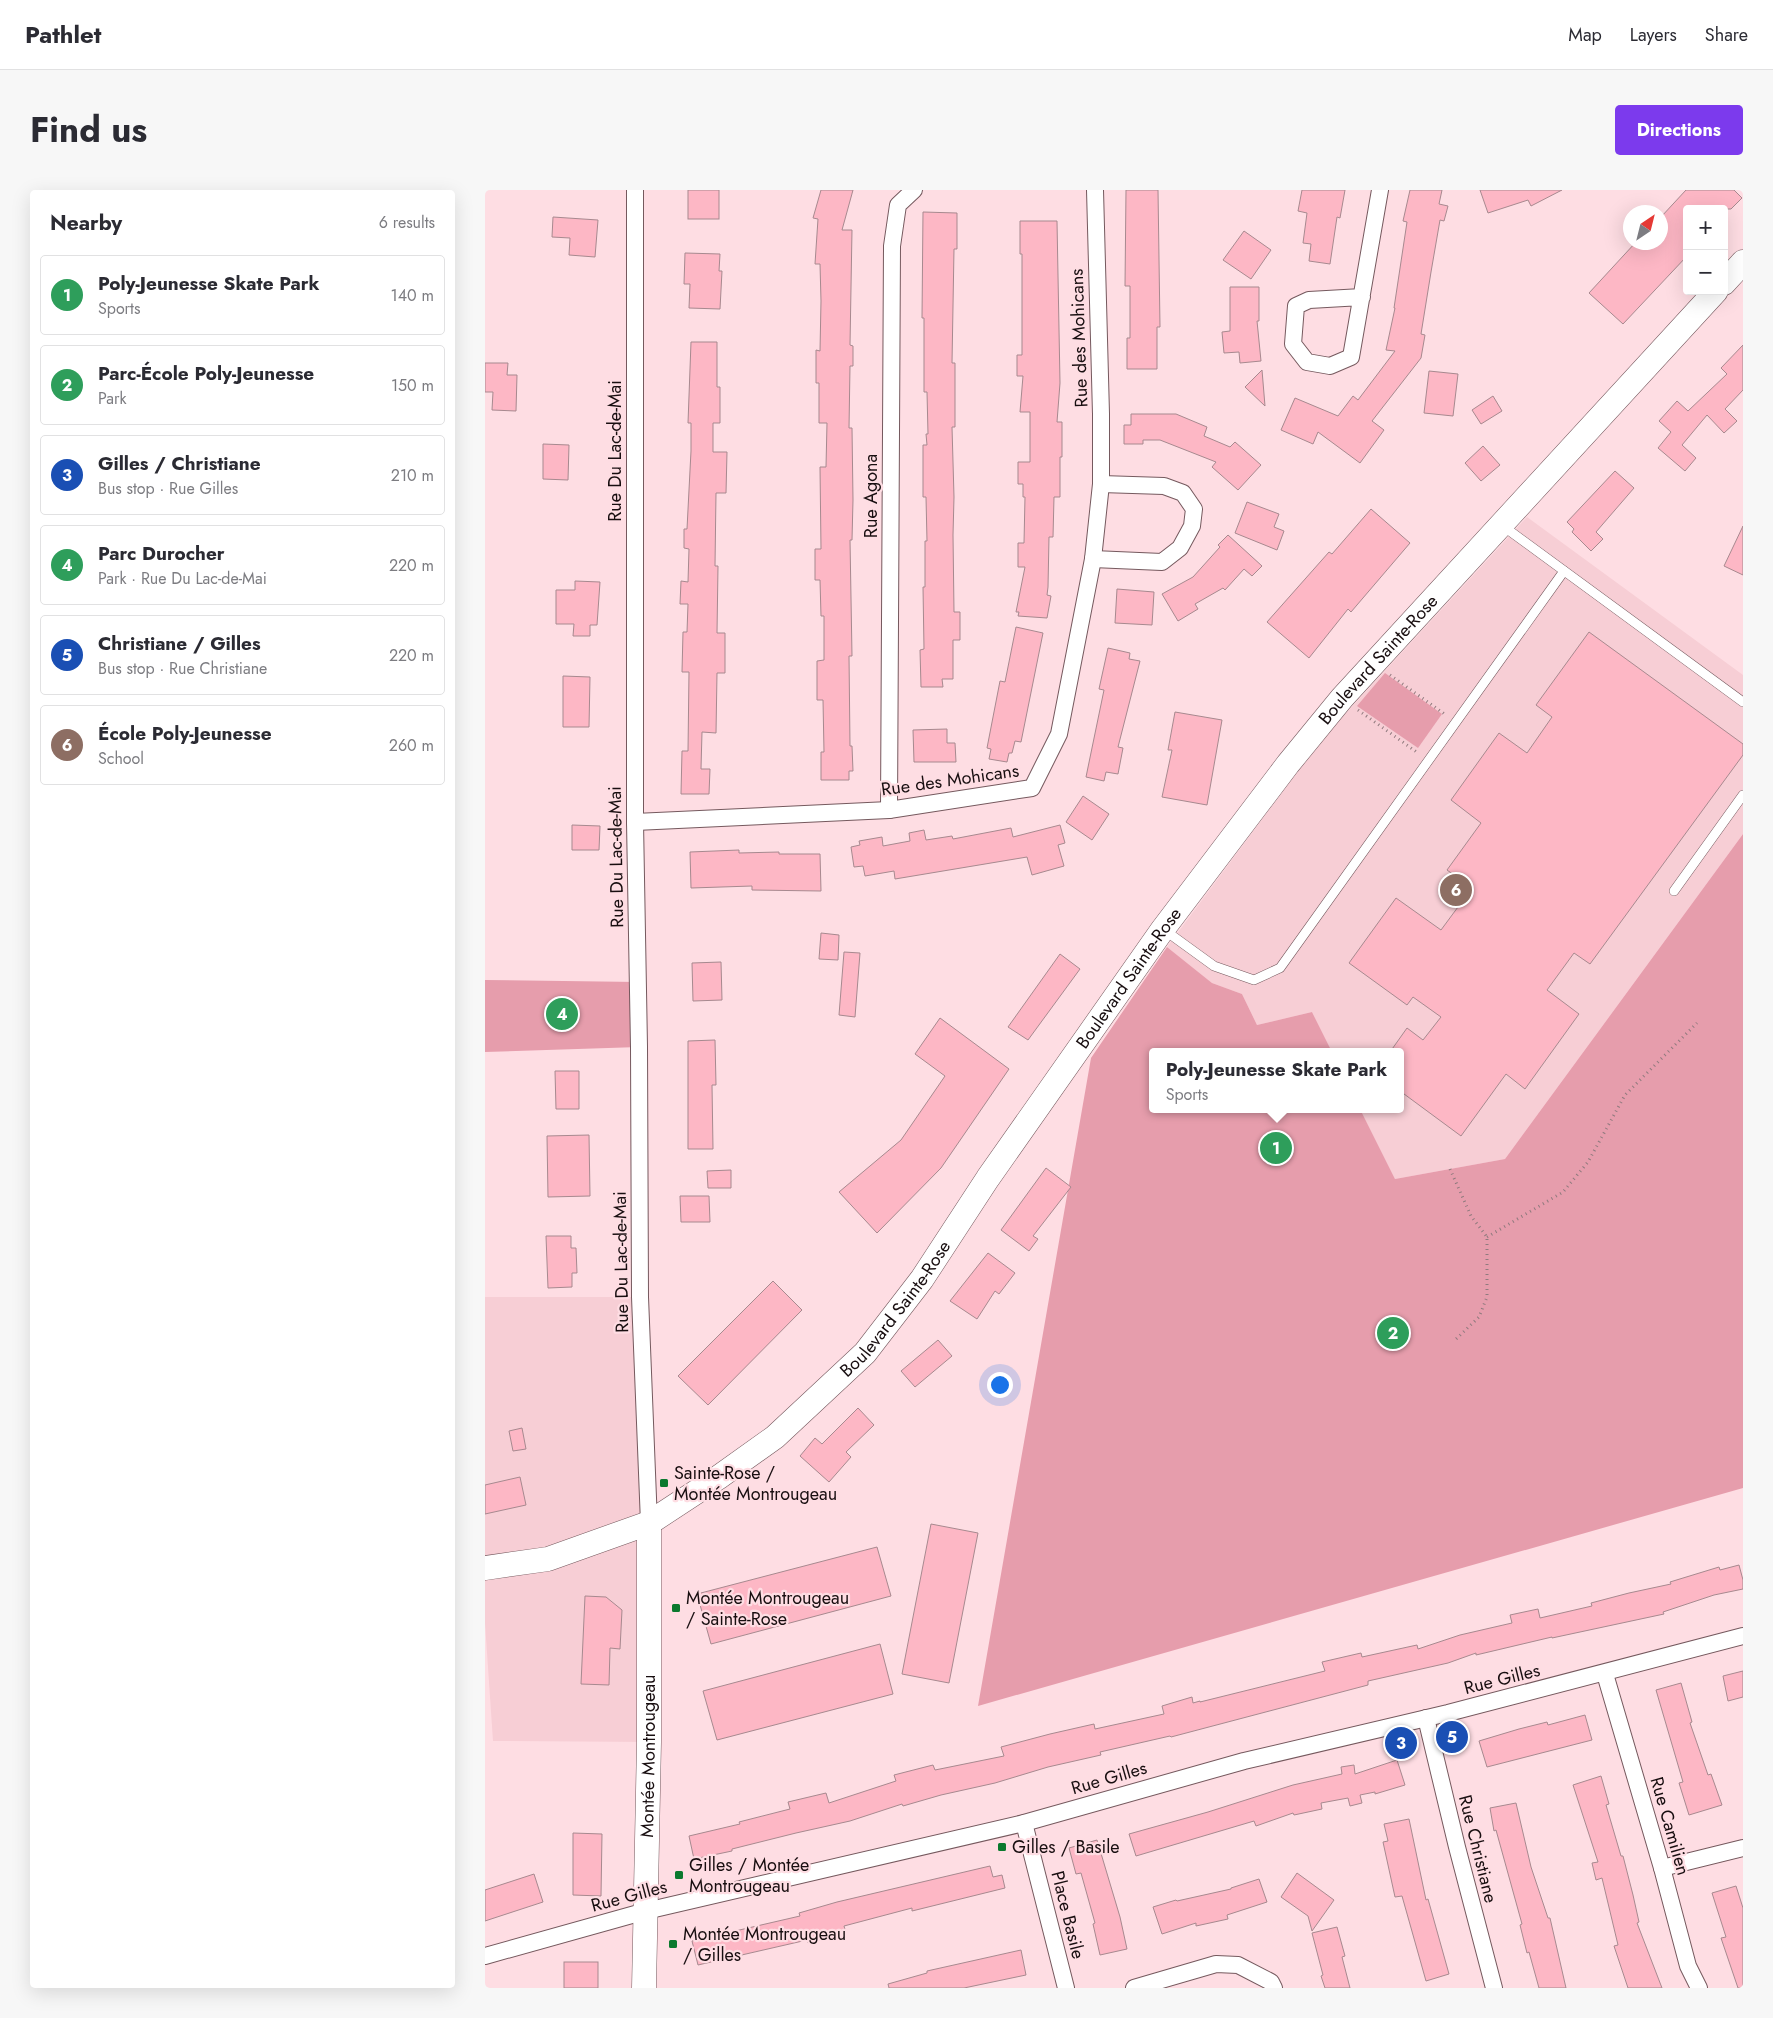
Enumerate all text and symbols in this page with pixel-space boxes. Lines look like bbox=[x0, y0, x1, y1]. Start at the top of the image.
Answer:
text: Pathlet bbox=[25, 17, 101, 52]
text: Map bbox=[1568, 22, 1602, 48]
text: Layers bbox=[1630, 22, 1677, 48]
text: Share bbox=[1705, 22, 1748, 48]
text: Find us bbox=[30, 105, 147, 155]
button: Directions bbox=[1615, 105, 1743, 155]
north arrow bbox=[1623, 205, 1668, 250]
map controls bbox=[1683, 205, 1728, 295]
button: + bbox=[1683, 205, 1728, 250]
text: Nearby bbox=[50, 208, 122, 238]
text: 6 results bbox=[379, 211, 435, 234]
button: − bbox=[1683, 250, 1728, 295]
street label: Rue des Mohicans bbox=[1064, 268, 1094, 408]
text: Poly-Jeunesse Skate Park bbox=[98, 270, 320, 297]
text: 1 bbox=[63, 284, 71, 307]
text: 140 m bbox=[391, 284, 434, 307]
text: Sports bbox=[98, 297, 140, 320]
text: Parc-École Poly-Jeunesse bbox=[98, 360, 314, 387]
text: 2 bbox=[62, 374, 72, 397]
text: 150 m bbox=[391, 374, 434, 397]
street label: Rue Du Lac-de-Mai bbox=[602, 380, 628, 522]
text: Park bbox=[98, 387, 127, 410]
text: Gilles / Christiane bbox=[98, 450, 261, 477]
street label: Rue Agona bbox=[858, 454, 884, 538]
text: 3 bbox=[62, 464, 72, 487]
text: 210 m bbox=[391, 464, 434, 487]
text: Bus stop · Rue Gilles bbox=[98, 477, 238, 500]
text: Parc Durocher bbox=[98, 540, 225, 567]
text: 4 bbox=[61, 554, 73, 577]
text: 220 m bbox=[389, 554, 434, 577]
text: Park · Rue Du Lac-de-Mai bbox=[98, 567, 267, 590]
street label: Boulevard Sainte-Rose bbox=[1312, 589, 1444, 730]
text: Christiane / Gilles bbox=[98, 630, 261, 657]
text: 5 bbox=[62, 644, 72, 667]
text: 220 m bbox=[389, 644, 434, 667]
text: Bus stop · Rue Christiane bbox=[98, 657, 267, 680]
text: École Poly-Jeunesse bbox=[98, 720, 272, 747]
text: 6 bbox=[62, 734, 72, 757]
text: 260 m bbox=[389, 734, 434, 757]
text: School bbox=[98, 747, 144, 770]
street label: Rue des Mohicans bbox=[879, 757, 1021, 803]
street label: Rue Du Lac-de-Mai bbox=[602, 786, 630, 928]
pin: 6 bbox=[1440, 871, 1472, 909]
street label: Boulevard Sainte-Rose bbox=[1070, 902, 1188, 1054]
pin: 4 bbox=[546, 995, 578, 1033]
popup bbox=[1149, 1048, 1404, 1113]
text: Poly-Jeunesse Skate Park bbox=[1166, 1056, 1387, 1083]
text: Sports bbox=[1166, 1083, 1208, 1106]
pin: 1 bbox=[1260, 1129, 1292, 1167]
street label: Rue Du Lac-de-Mai bbox=[607, 1191, 635, 1333]
street label: Boulevard Sainte-Rose bbox=[834, 1235, 957, 1383]
pin: 2 bbox=[1377, 1314, 1409, 1352]
your location bbox=[987, 1372, 1013, 1398]
place label: Sainte-Rose / Montée Montrougeau bbox=[674, 1460, 837, 1507]
marker: Sainte-Rose / Montée Montrougeau bbox=[658, 1477, 670, 1489]
place label: Montée Montrougeau / Sainte-Rose bbox=[686, 1585, 849, 1632]
marker: Montée Montrougeau / Sainte-Rose bbox=[670, 1602, 682, 1614]
street label: Rue Gilles bbox=[1461, 1657, 1543, 1701]
street label: Montée Montrougeau bbox=[634, 1674, 662, 1838]
pin: 5 bbox=[1436, 1718, 1468, 1756]
pin: 3 bbox=[1385, 1724, 1417, 1762]
street label: Rue Gilles bbox=[1068, 1755, 1150, 1801]
street label: Rue Camilien bbox=[1644, 1774, 1696, 1878]
street label: Rue Christiane bbox=[1452, 1792, 1504, 1906]
place label: Gilles / Basile bbox=[1012, 1834, 1120, 1860]
marker: Gilles / Basile bbox=[996, 1841, 1008, 1853]
place label: Gilles / Montée Montrougeau bbox=[689, 1852, 809, 1899]
street label: Place Basile bbox=[1045, 1868, 1091, 1962]
marker: Gilles / Montée Montrougeau bbox=[673, 1869, 685, 1881]
street label: Rue Gilles bbox=[588, 1873, 670, 1919]
place label: Montée Montrougeau / Gilles bbox=[683, 1921, 846, 1968]
marker: Montée Montrougeau / Gilles bbox=[667, 1938, 679, 1950]

